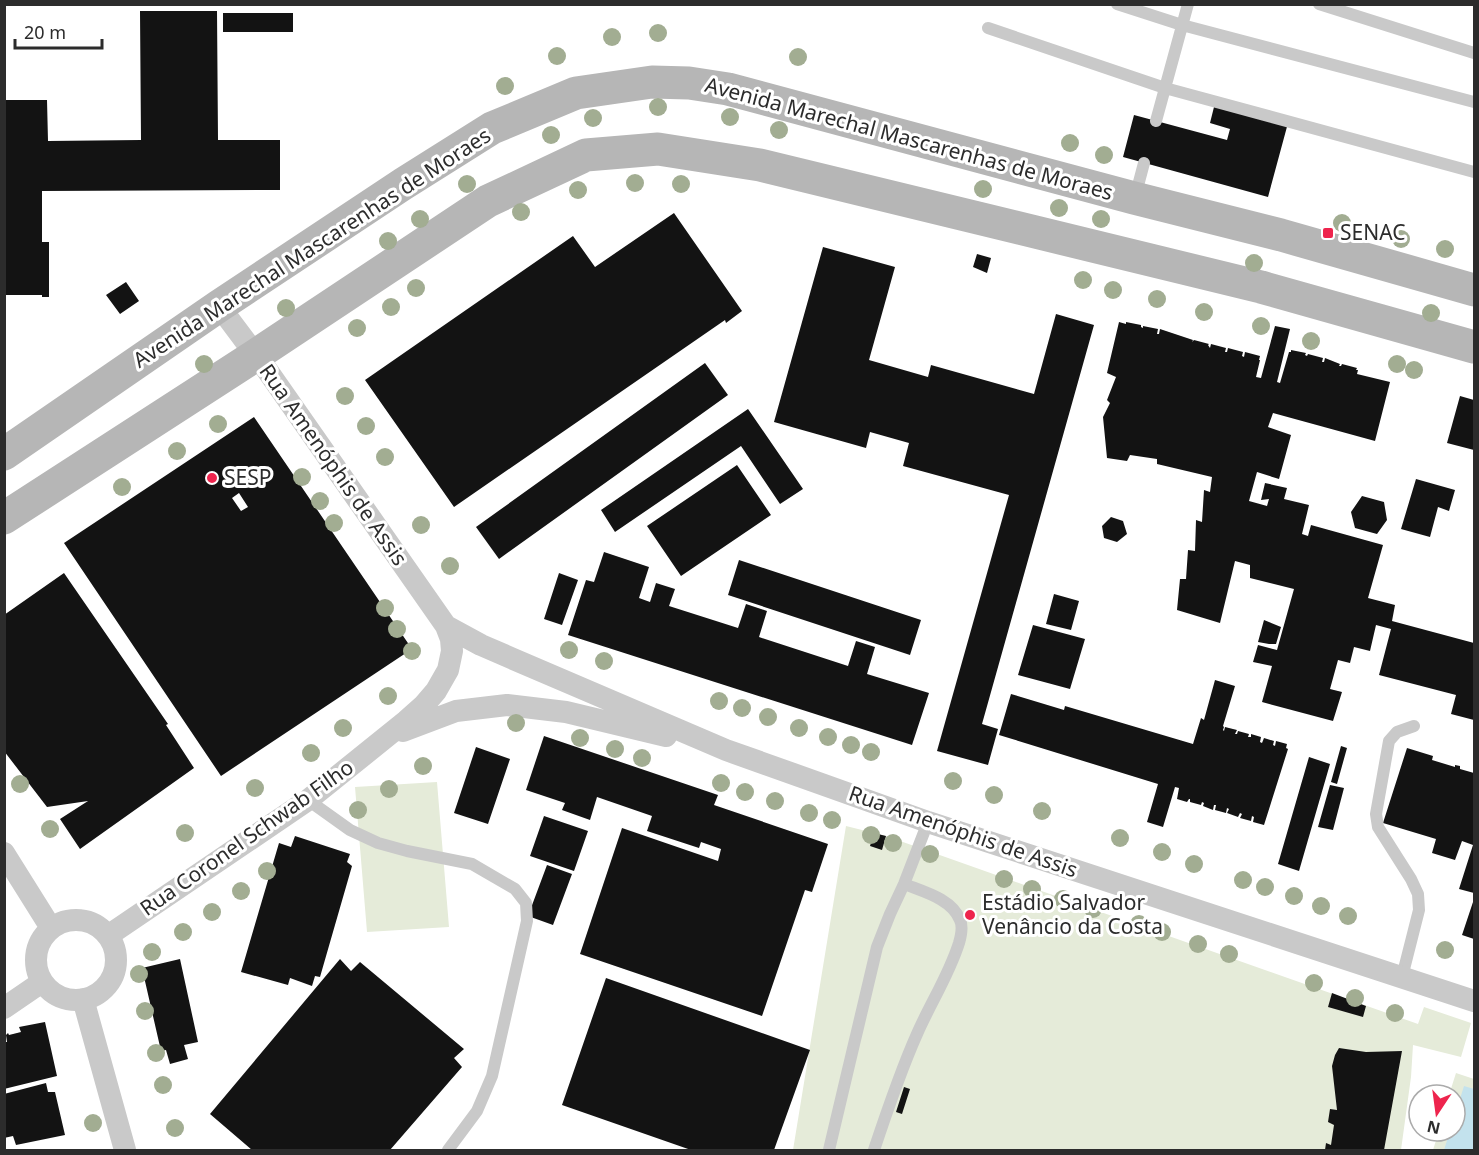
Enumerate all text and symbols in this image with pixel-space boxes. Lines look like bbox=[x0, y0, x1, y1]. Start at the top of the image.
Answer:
scale bar bbox=[15, 12, 102, 50]
text: 20 m bbox=[24, 20, 66, 44]
street label: Avenida Marechal Mascarenhas de Moraes bbox=[702, 70, 1116, 206]
street label: Avenida Marechal Mascarenhas de Moraes bbox=[127, 121, 496, 374]
place label: SENAC bbox=[1340, 218, 1405, 246]
marker: SENAC bbox=[1321, 226, 1335, 240]
street label: Rua Amenóphis de Assis bbox=[254, 358, 414, 571]
place label: SESP bbox=[224, 463, 271, 491]
marker: SESP bbox=[205, 471, 219, 485]
street label: Rua Coronel Schwab Filho bbox=[134, 753, 359, 922]
street label: Rua Amenóphis de Assis bbox=[845, 779, 1081, 883]
place label: Estádio Salvador Venâncio da Costa bbox=[982, 888, 1163, 940]
marker: Estádio Salvador Venâncio da Costa bbox=[963, 908, 977, 922]
north arrow bbox=[1407, 1083, 1467, 1143]
text: N bbox=[1425, 1115, 1442, 1140]

